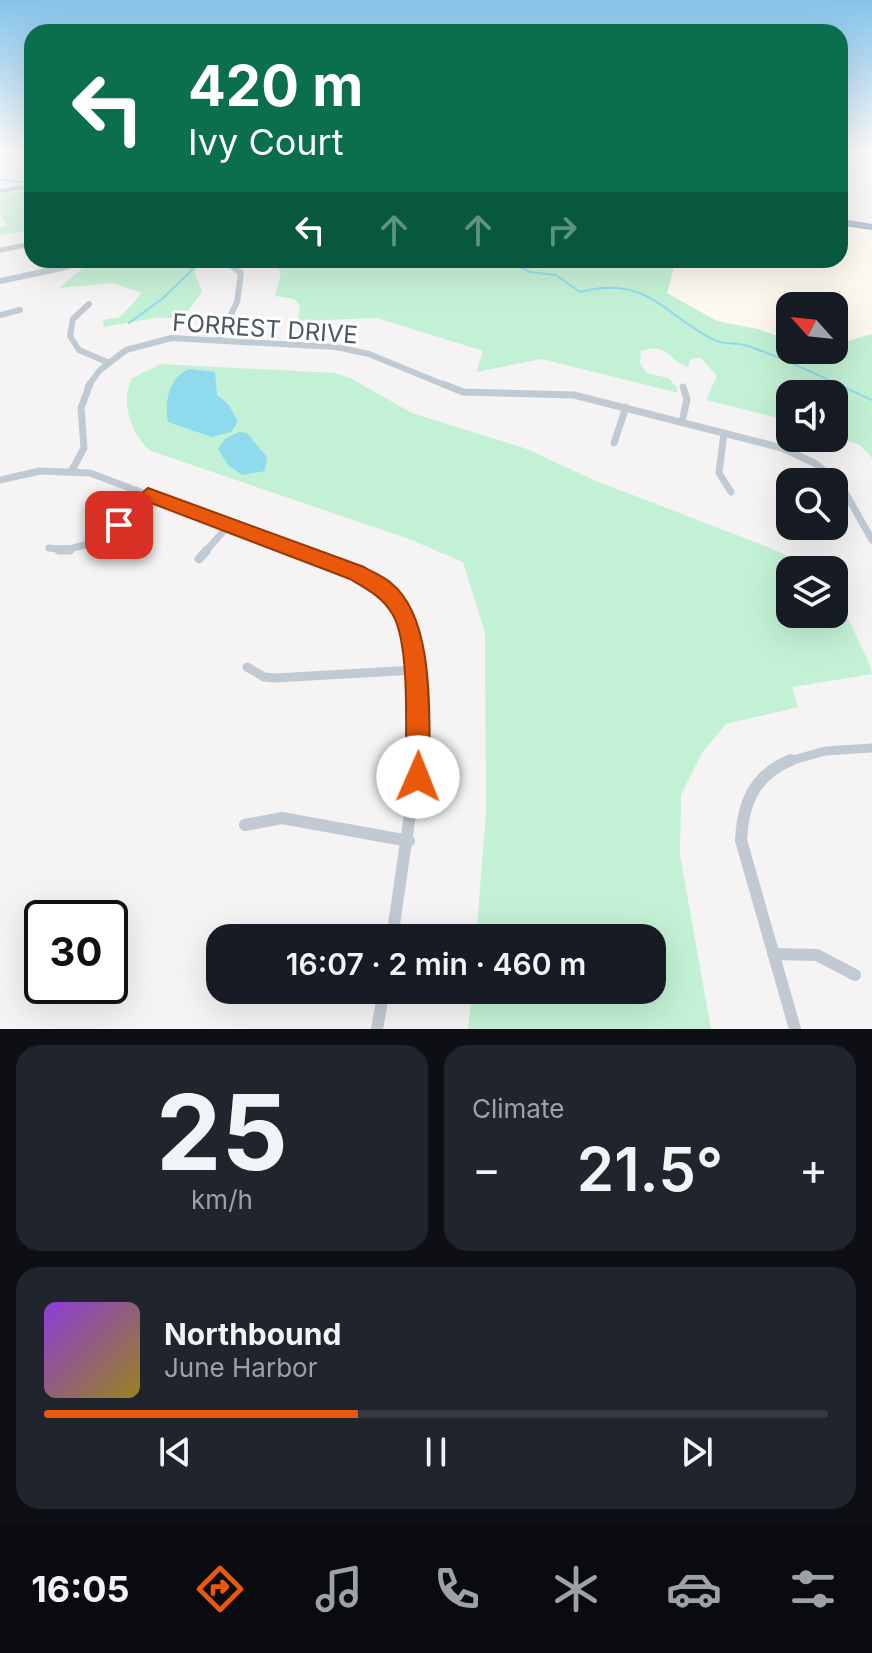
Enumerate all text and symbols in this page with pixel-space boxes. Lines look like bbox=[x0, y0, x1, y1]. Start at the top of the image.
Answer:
text: 420 m bbox=[188, 52, 363, 120]
icon: left bbox=[56, 56, 160, 160]
text: Ivy Court bbox=[188, 120, 344, 164]
icon: left bbox=[288, 208, 332, 252]
icon: ahead bbox=[372, 208, 416, 252]
icon: ahead bbox=[456, 208, 500, 252]
icon: right bbox=[540, 208, 584, 252]
north arrow bbox=[776, 292, 848, 364]
map controls bbox=[776, 292, 848, 628]
street label: FORREST DRIVE bbox=[171, 308, 359, 349]
button: sound bbox=[776, 380, 848, 452]
button: search bbox=[776, 468, 848, 540]
pin bbox=[85, 491, 153, 559]
icon: arrive bbox=[97, 503, 141, 547]
button: layers bbox=[776, 556, 848, 628]
position arrow bbox=[376, 735, 460, 819]
speed limit sign: 30 bbox=[24, 900, 128, 1004]
text: 16:07 · 2 min · 460 m bbox=[286, 946, 586, 982]
text: 25 bbox=[156, 1069, 288, 1195]
text: Climate bbox=[472, 1093, 564, 1124]
text: 21.5° bbox=[577, 1133, 723, 1205]
text: − bbox=[472, 1142, 501, 1196]
text: + bbox=[799, 1142, 828, 1196]
text: km/h bbox=[191, 1184, 253, 1215]
text: Northbound bbox=[164, 1316, 341, 1352]
text: June Harbor bbox=[164, 1352, 317, 1383]
icon: previous bbox=[153, 1430, 197, 1474]
icon: pause bbox=[414, 1430, 458, 1474]
icon: next bbox=[675, 1430, 719, 1474]
icon: directions bbox=[192, 1561, 248, 1617]
icon: music bbox=[311, 1561, 367, 1617]
icon: phone bbox=[429, 1561, 485, 1617]
icon: climate bbox=[548, 1561, 604, 1617]
icon: car bbox=[666, 1561, 722, 1617]
icon: filters bbox=[785, 1561, 841, 1617]
text: 16:05 bbox=[31, 1567, 129, 1611]

